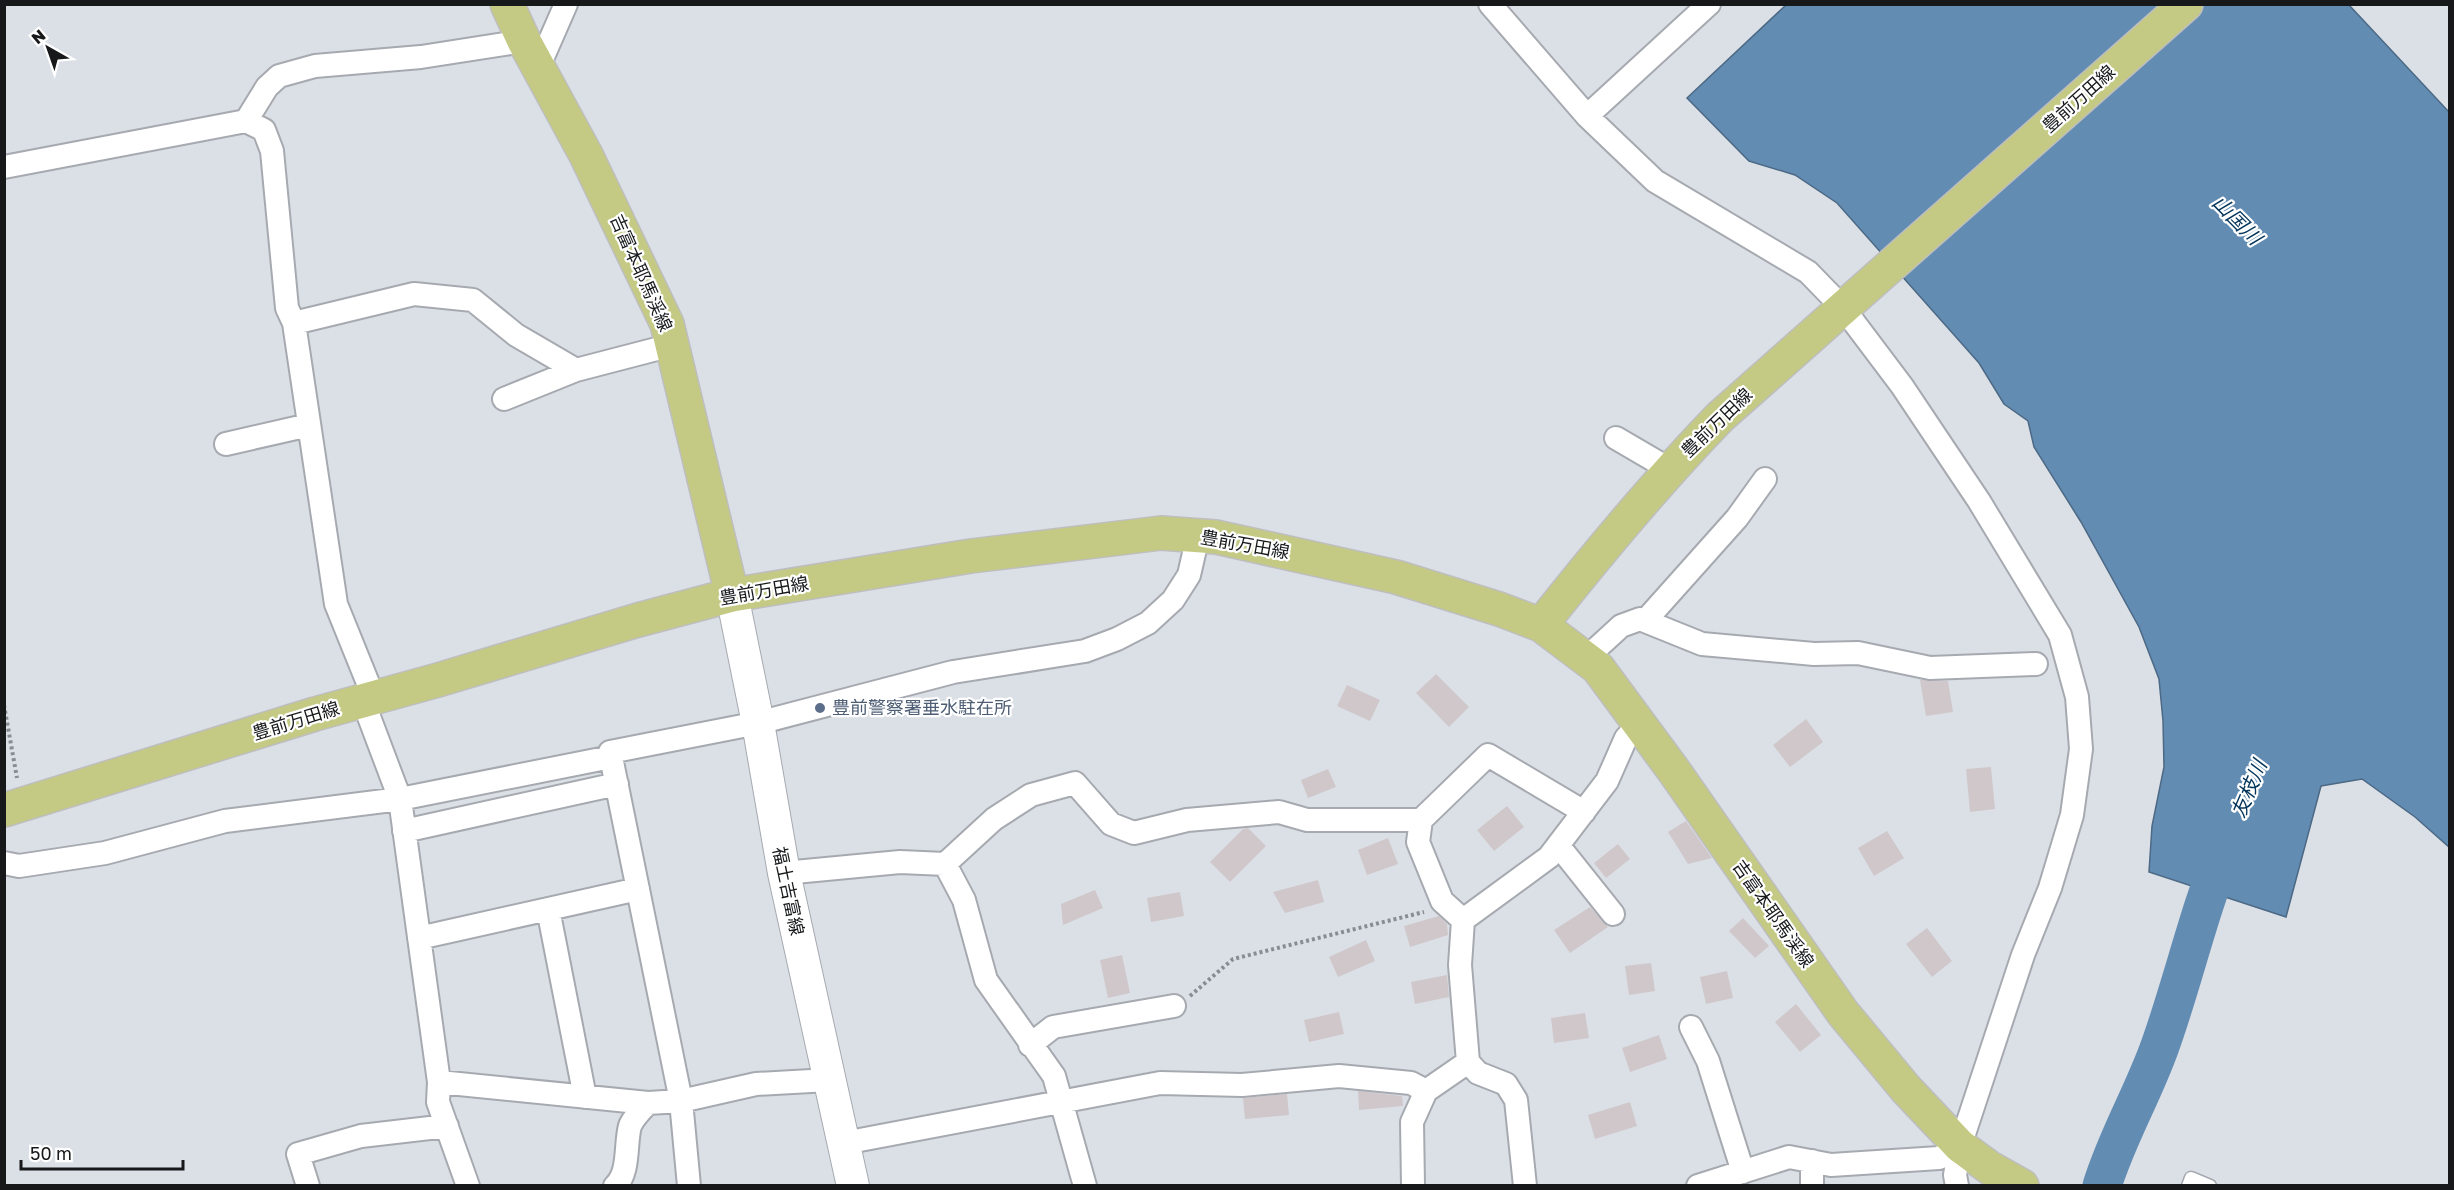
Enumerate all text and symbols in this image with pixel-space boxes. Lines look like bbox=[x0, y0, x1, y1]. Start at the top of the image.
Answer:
north arrow bbox=[18, 18, 78, 78]
text: N bbox=[27, 25, 49, 48]
street label: 豊前万田線 bbox=[2038, 60, 2119, 137]
water label: 山国川 bbox=[2208, 190, 2269, 250]
street label: 吉富本耶馬渓線 bbox=[606, 211, 678, 335]
street label: 豊前万田線 bbox=[1676, 383, 1756, 461]
street label: 豊前万田線 bbox=[1199, 525, 1291, 563]
street label: 豊前万田線 bbox=[718, 571, 810, 609]
street label: 豊前万田線 bbox=[249, 696, 342, 744]
place label: 豊前警察署垂水駐在所 bbox=[832, 696, 1012, 718]
marker: 豊前警察署垂水駐在所 bbox=[813, 701, 827, 715]
water label: 友枝川 bbox=[2225, 754, 2272, 821]
street label: 福土吉富線 bbox=[769, 844, 809, 937]
street label: 吉富本耶馬渓線 bbox=[1729, 856, 1819, 971]
scale bar bbox=[21, 1133, 183, 1171]
text: 50 m bbox=[30, 1142, 72, 1164]

